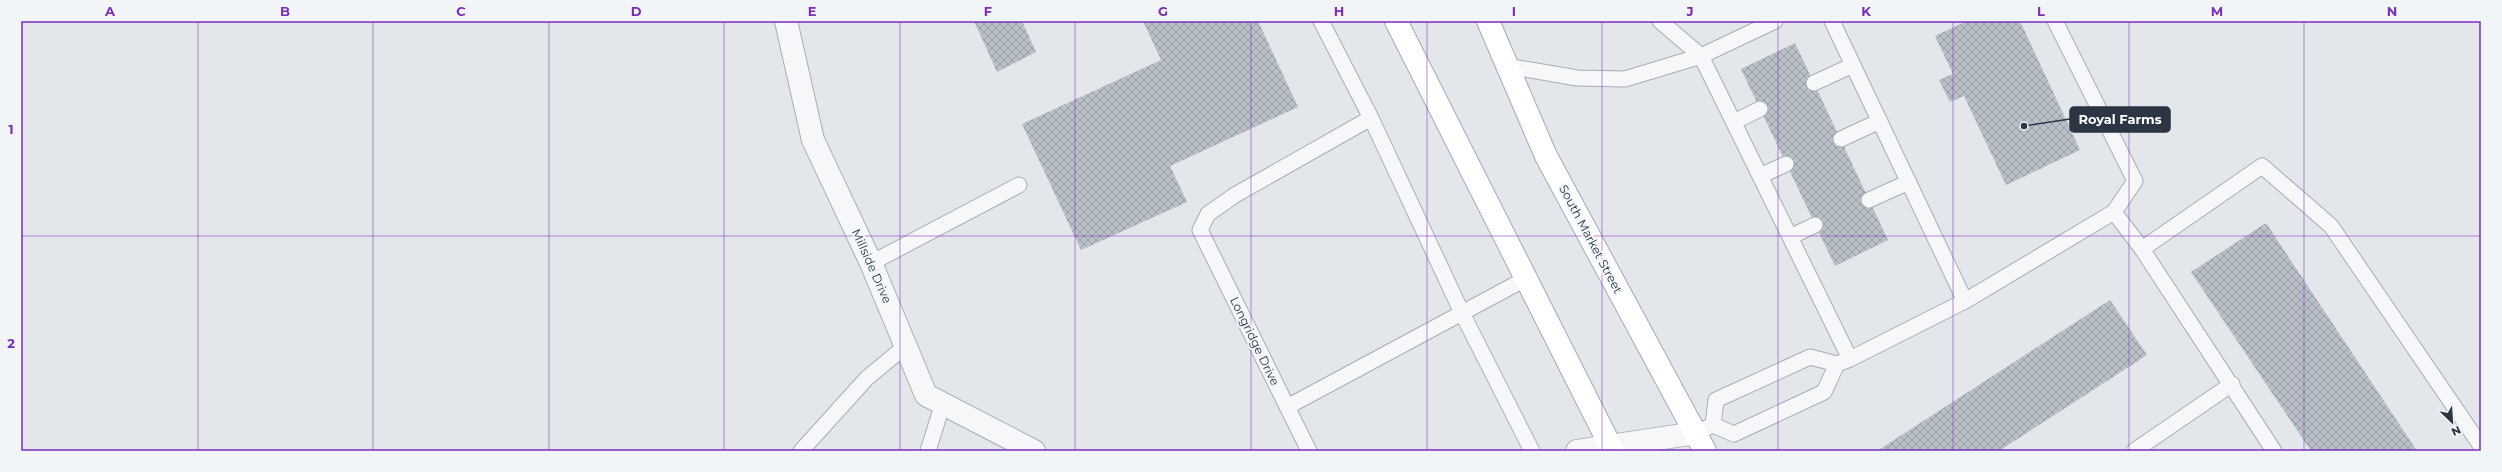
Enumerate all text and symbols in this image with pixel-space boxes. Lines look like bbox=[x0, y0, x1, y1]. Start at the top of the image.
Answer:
text: A bbox=[104, 3, 116, 19]
text: B bbox=[280, 3, 290, 19]
text: C bbox=[456, 3, 466, 19]
text: D bbox=[631, 3, 642, 19]
text: E bbox=[808, 3, 817, 19]
text: F bbox=[984, 3, 992, 19]
text: G bbox=[1158, 3, 1168, 19]
text: H bbox=[1334, 3, 1344, 19]
text: I bbox=[1512, 3, 1516, 19]
text: J bbox=[1685, 3, 1694, 19]
text: K bbox=[1861, 3, 1871, 19]
text: L bbox=[2037, 3, 2045, 19]
text: M bbox=[2211, 3, 2223, 19]
text: N bbox=[2387, 3, 2397, 19]
callout: Royal Farms bbox=[2070, 107, 2170, 132]
text: Royal Farms bbox=[2078, 111, 2162, 127]
text: 1 bbox=[8, 121, 14, 137]
street label: South Market Street bbox=[1556, 182, 1626, 296]
street label: Millside Drive bbox=[849, 226, 895, 306]
street label: Longridge Drive bbox=[1227, 294, 1283, 388]
text: 2 bbox=[7, 335, 15, 351]
north arrow bbox=[2432, 402, 2472, 442]
text: N bbox=[2449, 423, 2463, 439]

